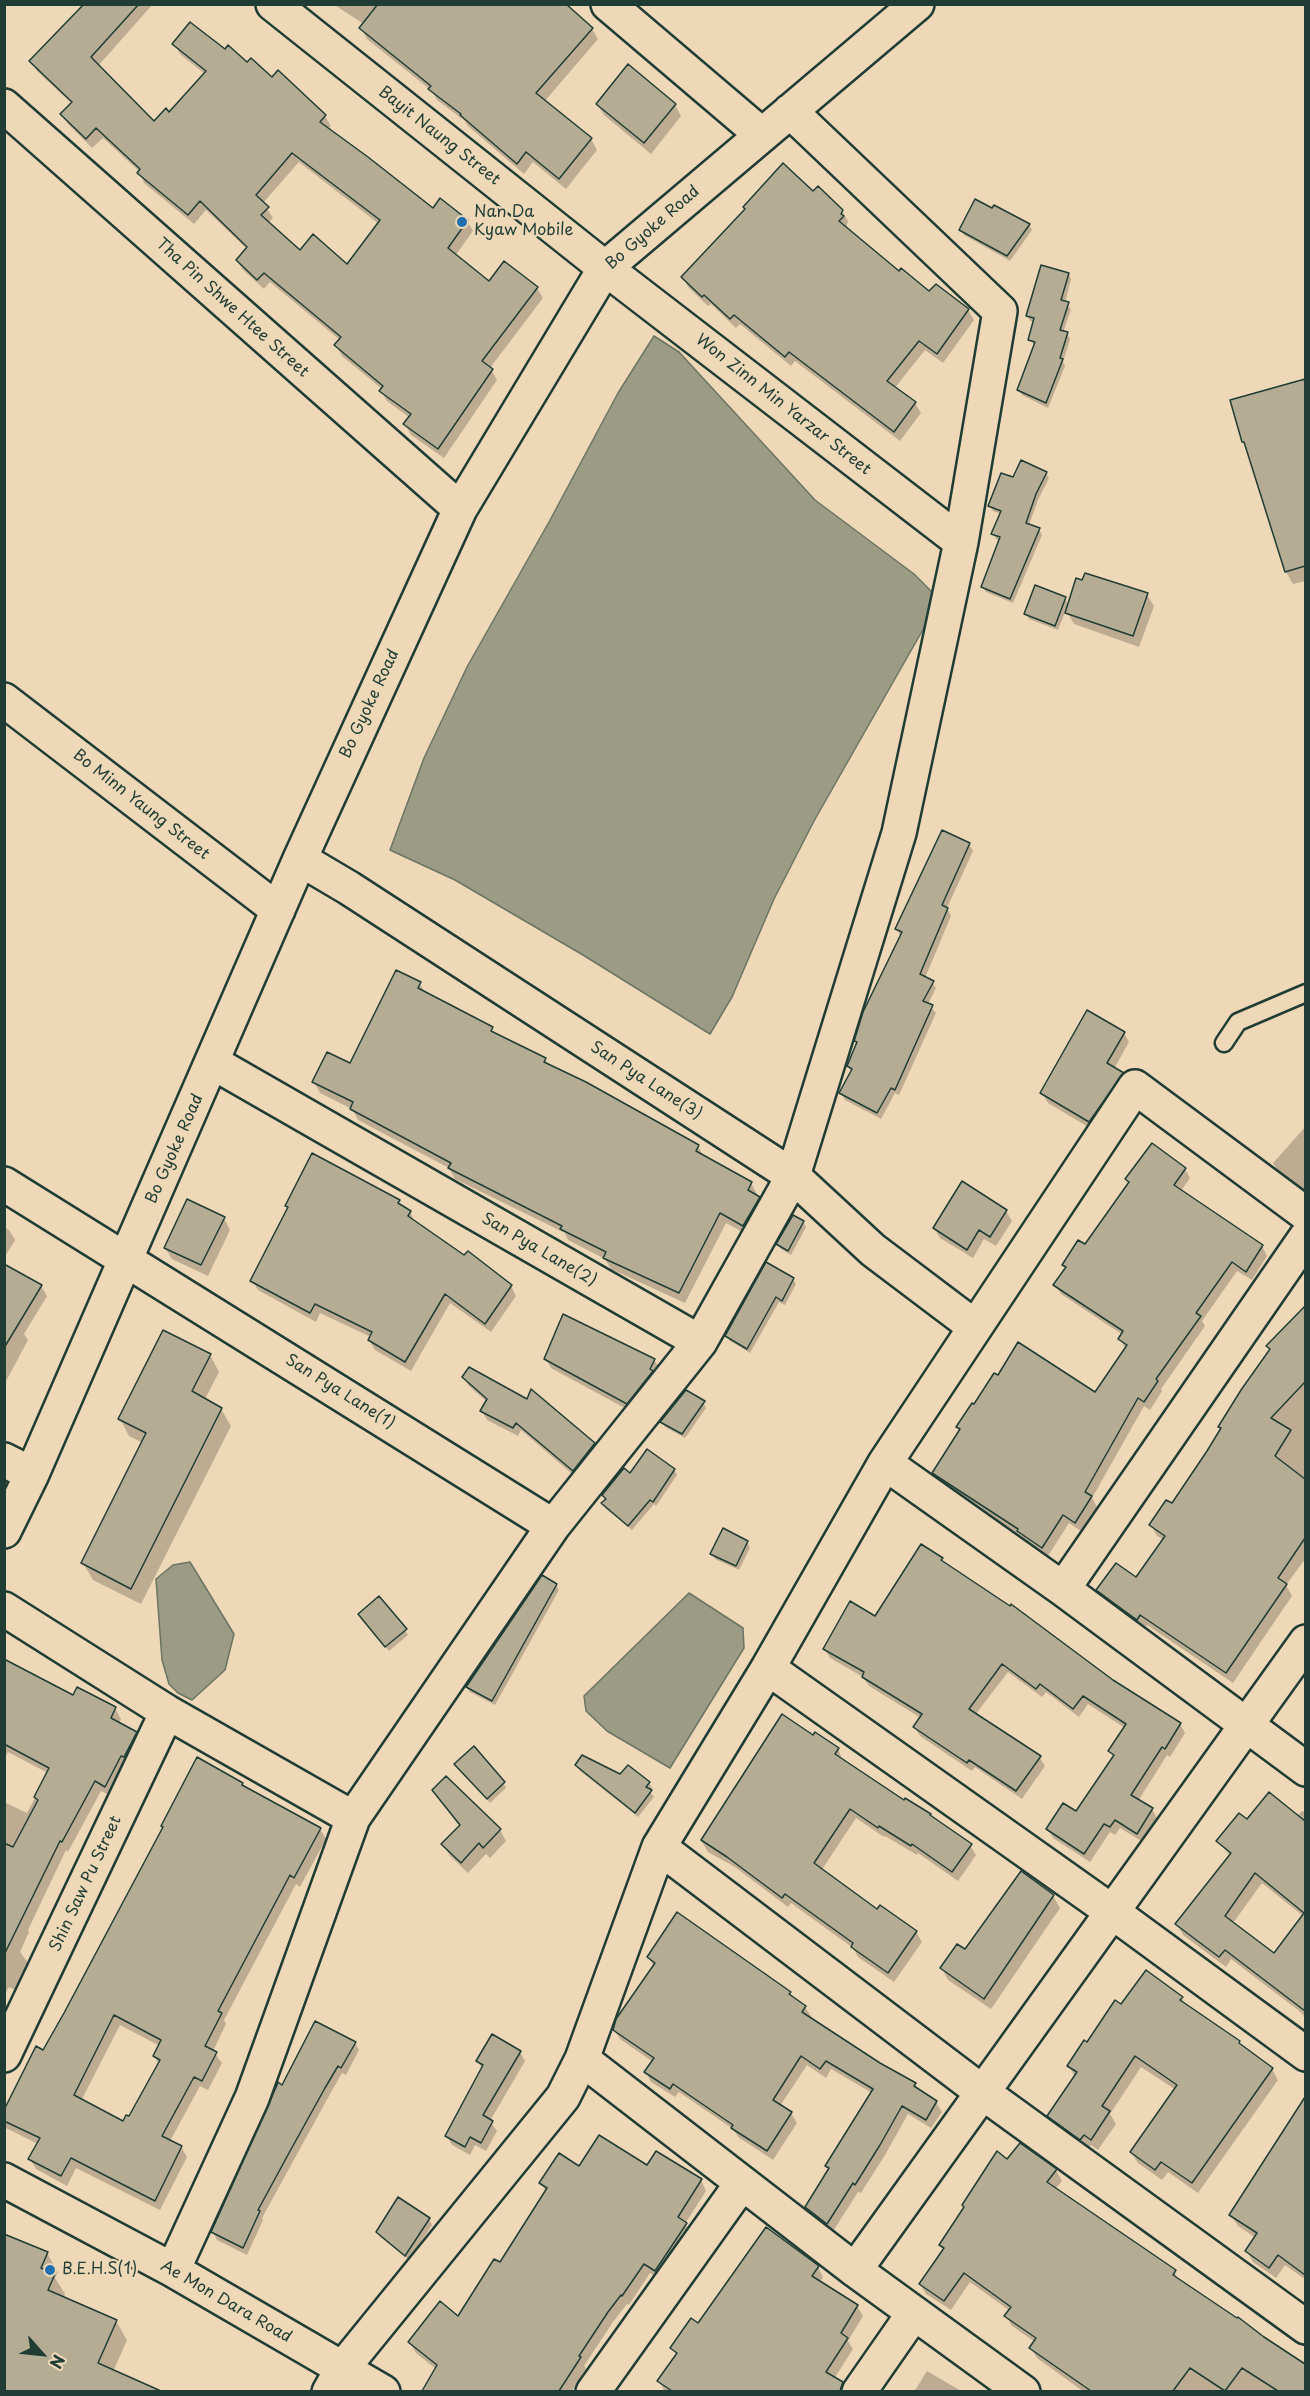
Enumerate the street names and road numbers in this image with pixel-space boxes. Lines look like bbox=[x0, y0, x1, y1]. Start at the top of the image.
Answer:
street label: Bayit Naung Street bbox=[374, 82, 504, 190]
street label: Bo Gyoke Road bbox=[602, 182, 704, 274]
street label: Tha Pin Shwe Htee Street bbox=[152, 234, 312, 382]
street label: Won Zinn Min Yarzar Street bbox=[692, 331, 874, 479]
street label: Bo Gyoke Road bbox=[336, 647, 404, 761]
street label: Bo Minn Yaung Street bbox=[69, 746, 213, 864]
street label: San Pya Lane(3) bbox=[587, 1038, 705, 1124]
street label: Bo Gyoke Road bbox=[142, 1091, 208, 1207]
street label: San Pya Lane(2) bbox=[478, 1209, 600, 1291]
street label: San Pya Lane(1) bbox=[282, 1351, 398, 1433]
street label: Shin Saw Pu Street bbox=[46, 1813, 126, 1955]
street label: Ae Mon Dara Road bbox=[157, 2257, 295, 2347]

